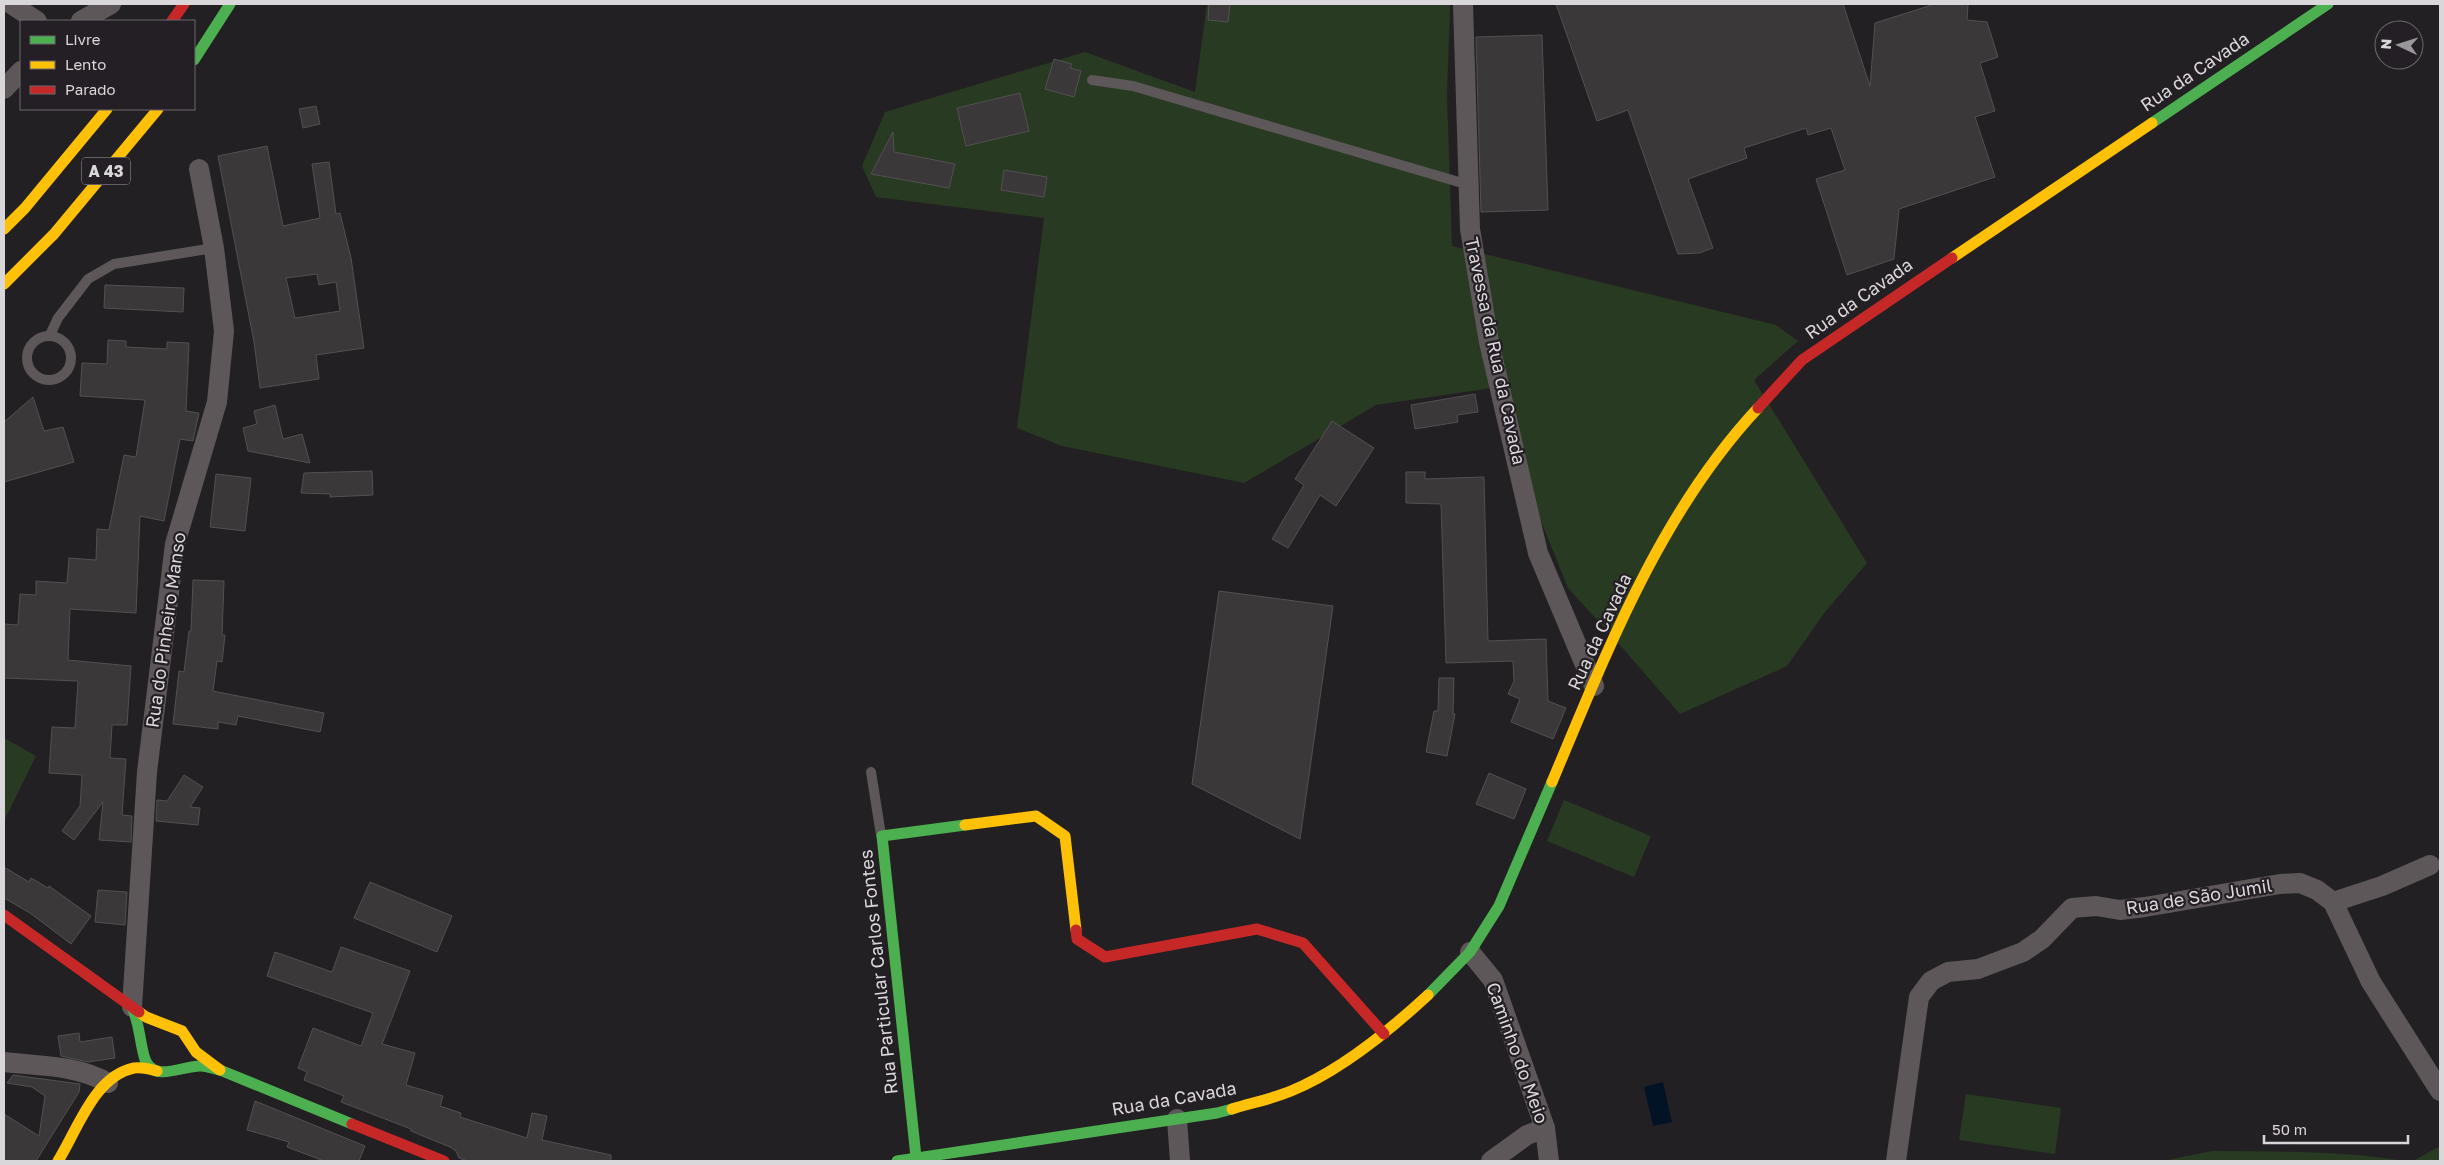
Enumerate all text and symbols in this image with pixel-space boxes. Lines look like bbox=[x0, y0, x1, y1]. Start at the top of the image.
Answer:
legend bbox=[20, 20, 195, 110]
north arrow bbox=[2374, 20, 2424, 70]
street label: Rua da Cavada bbox=[2136, 27, 2253, 116]
text: Livre bbox=[65, 30, 101, 48]
text: N bbox=[2377, 38, 2394, 50]
text: Lento bbox=[65, 55, 106, 73]
text: Parado bbox=[65, 80, 116, 98]
road number: A 43 bbox=[82, 158, 130, 185]
street label: Travessa da Rua da Cavada bbox=[1461, 235, 1531, 467]
street label: Rua da Cavada bbox=[1800, 253, 1916, 343]
street label: Rua do Pinheiro Manso bbox=[140, 531, 190, 729]
street label: Rua da Cavada bbox=[1562, 570, 1636, 693]
street label: Rua Particular Carlos Fontes bbox=[854, 849, 902, 1096]
street label: Rua de São Jumil bbox=[2124, 874, 2274, 918]
street label: Caminho do Meio bbox=[1482, 979, 1554, 1126]
street label: Rua da Cavada bbox=[1110, 1076, 1238, 1120]
scale bar bbox=[2264, 1112, 2408, 1144]
text: 50 m bbox=[2272, 1120, 2307, 1138]

